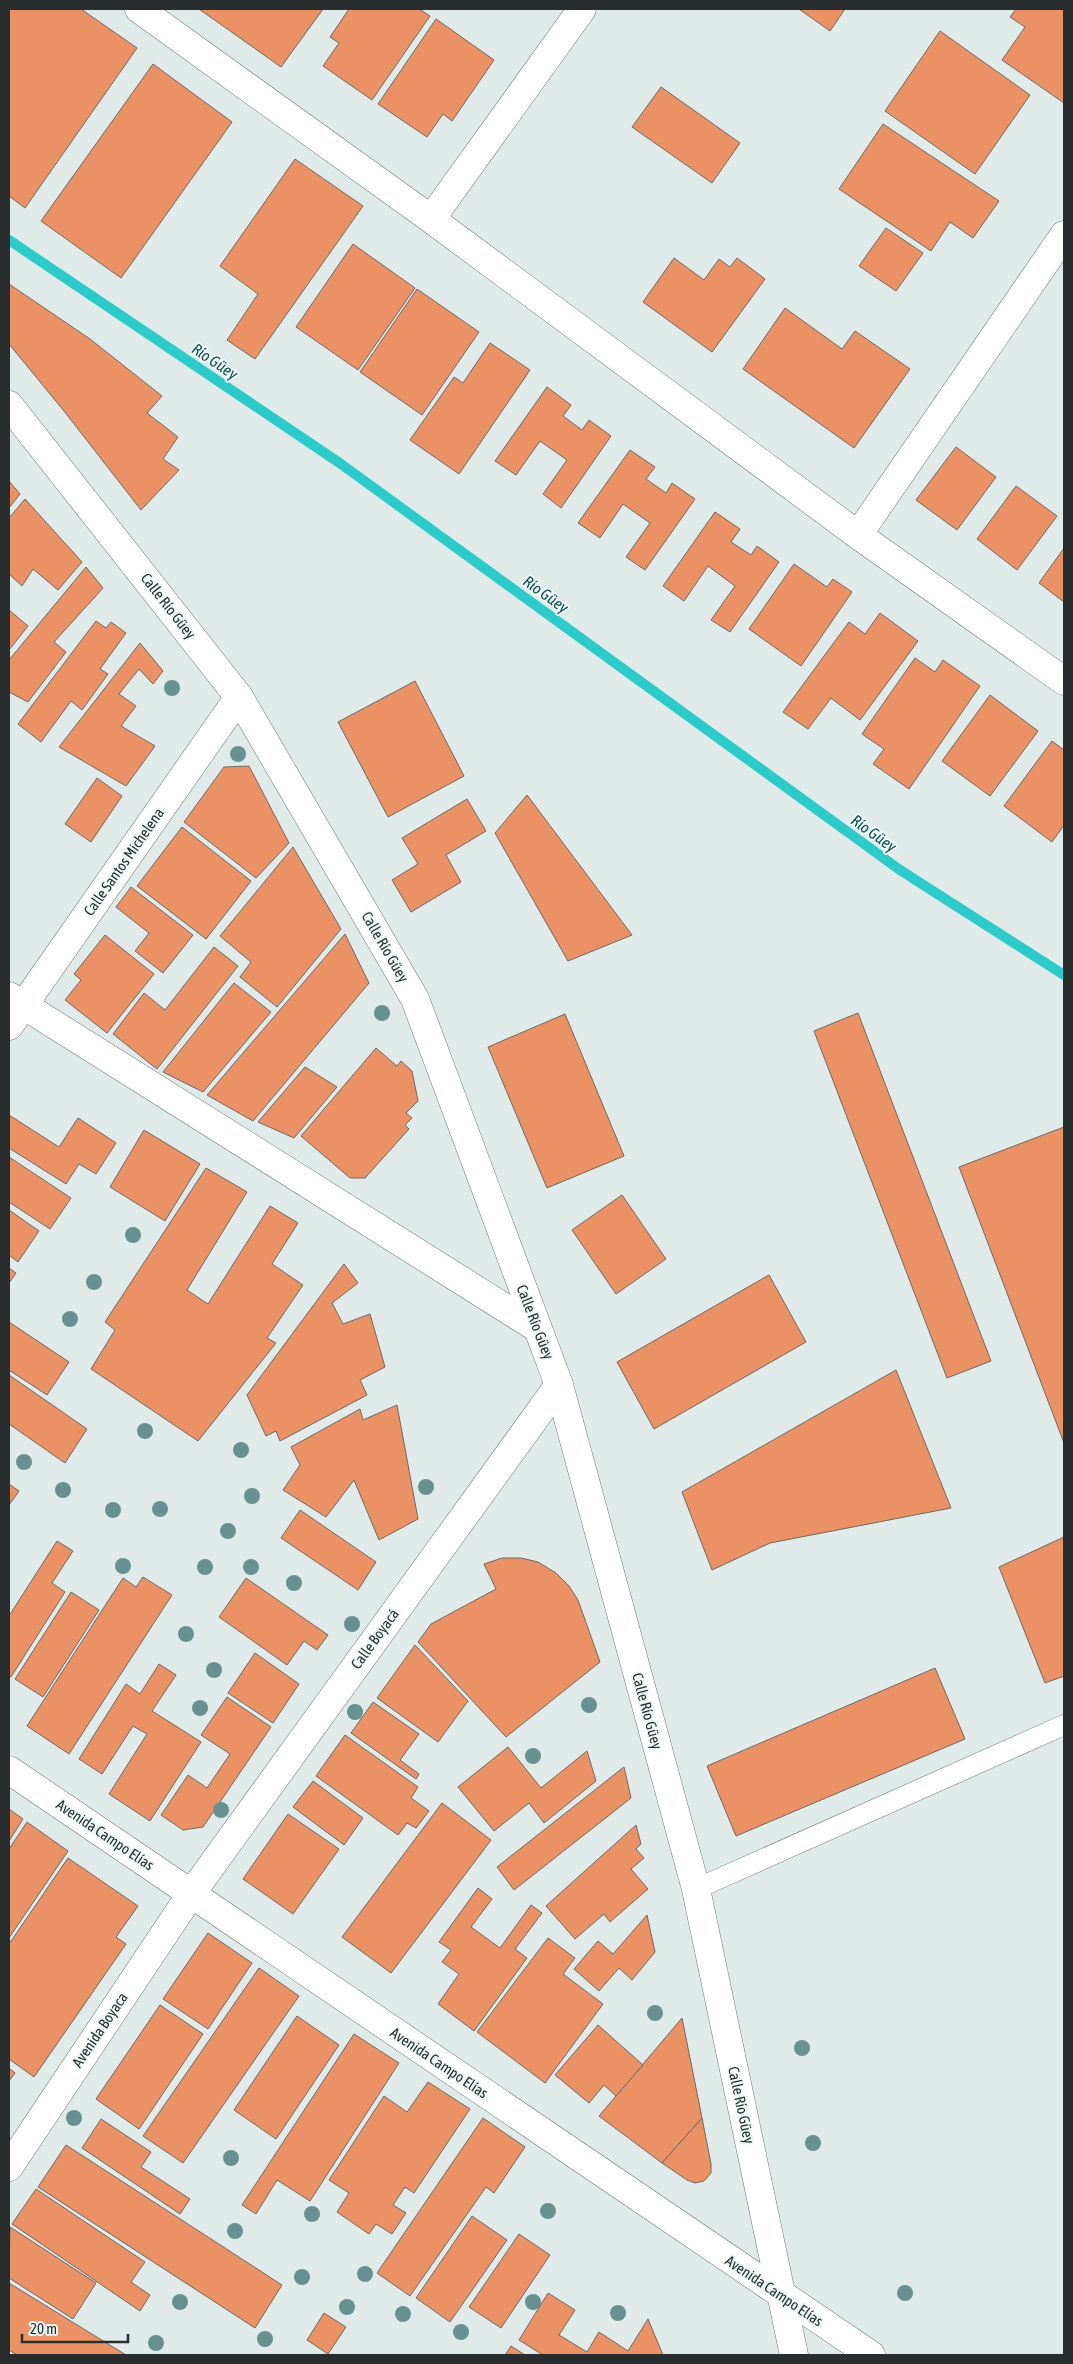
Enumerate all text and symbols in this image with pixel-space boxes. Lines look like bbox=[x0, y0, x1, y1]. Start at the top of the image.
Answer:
water label: Río Güey bbox=[188, 339, 242, 384]
street label: Calle Río Güey bbox=[138, 570, 199, 642]
water label: Río Güey bbox=[519, 572, 572, 617]
street label: Calle Santos Michelena bbox=[80, 805, 167, 919]
water label: Río Güey bbox=[847, 811, 900, 856]
street label: Calle Río Güey bbox=[358, 909, 412, 985]
street label: Calle Río Güey bbox=[513, 1282, 557, 1362]
street label: Calle Boyacá bbox=[347, 1605, 402, 1672]
street label: Calle Río Güey bbox=[629, 1671, 666, 1751]
street label: Avenida Campo Elías bbox=[53, 1796, 157, 1873]
street label: Avenida Boyaca bbox=[68, 1989, 131, 2070]
street label: Avenida Campo Elías bbox=[387, 2024, 491, 2101]
street label: Calle Río Güey bbox=[725, 2065, 758, 2145]
street label: Avenida Campo Elías bbox=[722, 2252, 826, 2329]
scale bar bbox=[22, 2312, 129, 2344]
text: 20 m bbox=[30, 2320, 57, 2337]

